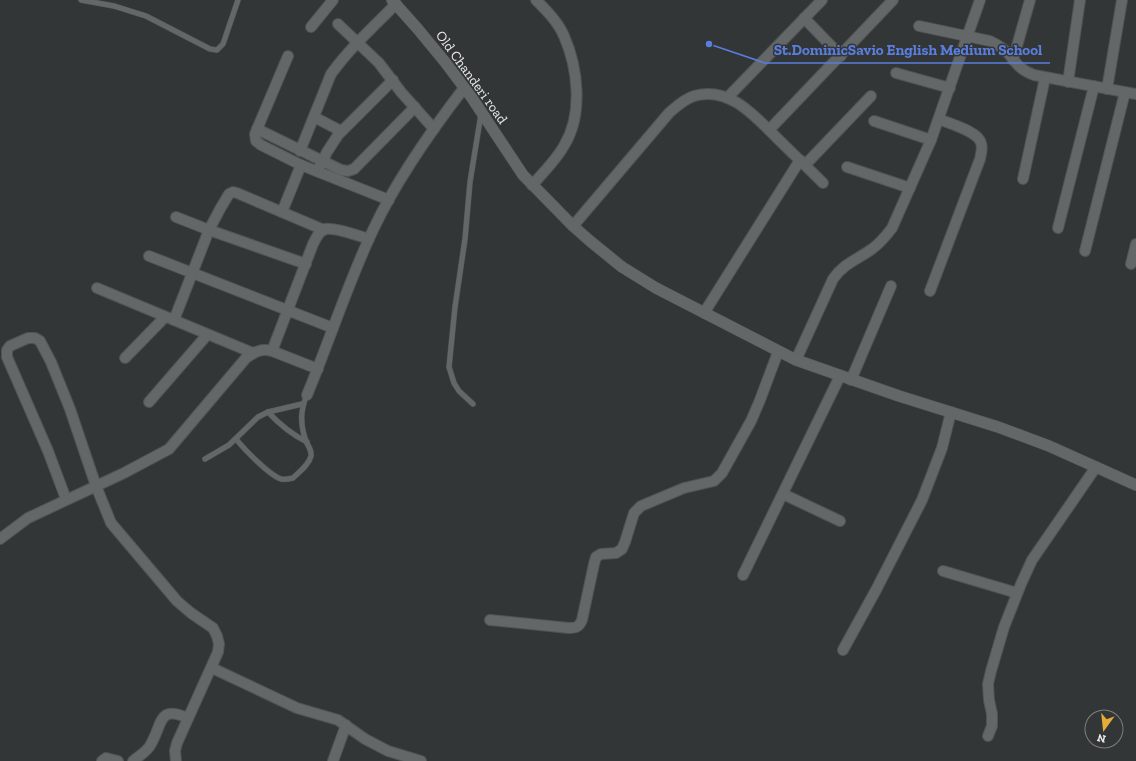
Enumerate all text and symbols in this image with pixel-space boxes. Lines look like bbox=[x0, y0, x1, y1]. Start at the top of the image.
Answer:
street label: Old Chanderi road bbox=[432, 27, 511, 127]
callout: St.DominicSavio English Medium School bbox=[765, 36, 1050, 63]
text: St.DominicSavio English Medium School bbox=[774, 41, 1042, 59]
north arrow bbox=[1084, 709, 1124, 749]
text: N bbox=[1095, 731, 1107, 746]

